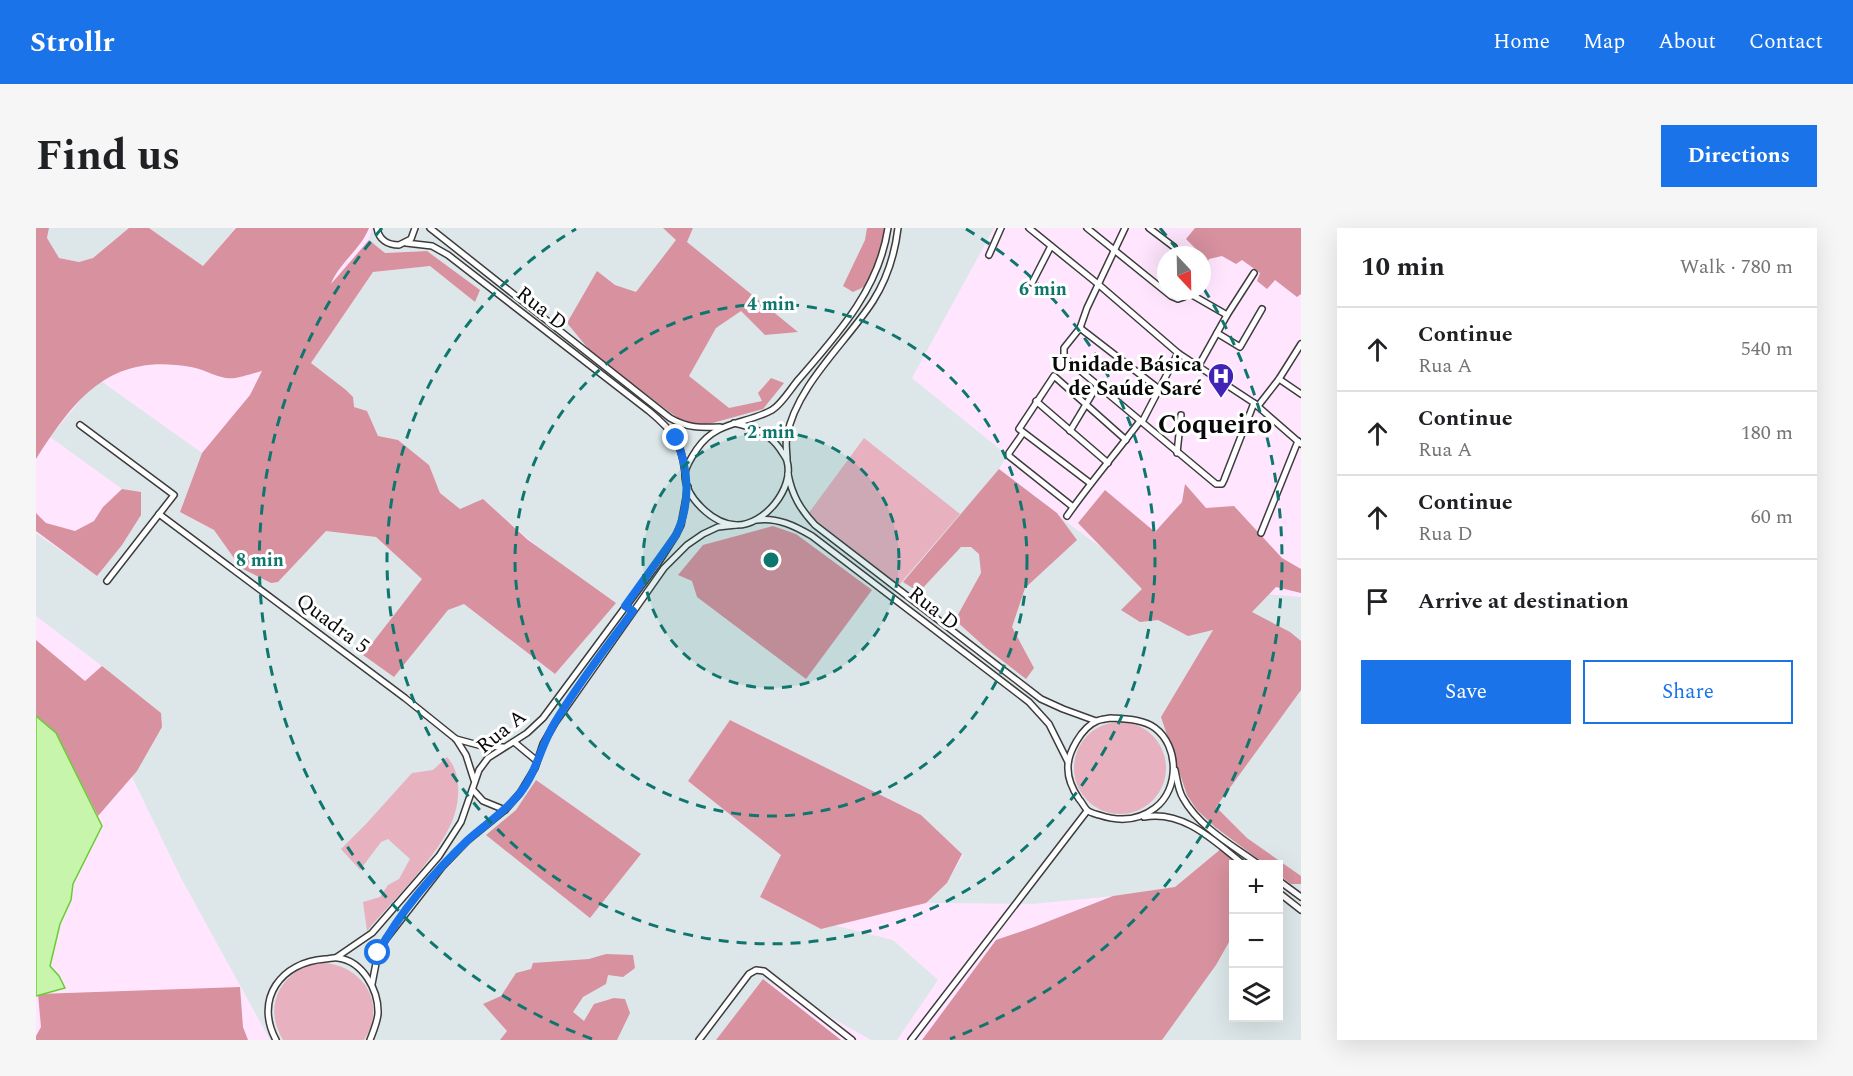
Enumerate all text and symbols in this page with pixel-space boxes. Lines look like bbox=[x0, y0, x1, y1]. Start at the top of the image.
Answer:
text: Strollr bbox=[30, 21, 114, 64]
text: Home bbox=[1493, 26, 1550, 58]
text: Map bbox=[1583, 26, 1625, 58]
text: About bbox=[1658, 26, 1716, 58]
text: Contact bbox=[1749, 26, 1823, 58]
text: Find us bbox=[36, 125, 180, 188]
button: Directions bbox=[1661, 125, 1817, 187]
north arrow bbox=[1157, 246, 1211, 300]
text: 10 min bbox=[1361, 247, 1445, 287]
text: Walk · 780 m bbox=[1680, 252, 1793, 282]
text: 6 min bbox=[1019, 276, 1067, 303]
street label: Rua D bbox=[509, 278, 574, 339]
text: 4 min bbox=[747, 291, 795, 318]
text: Continue bbox=[1418, 318, 1513, 351]
icon: ahead bbox=[1361, 333, 1394, 366]
text: 540 m bbox=[1741, 334, 1793, 364]
place label: Unidade Básica de Saúde Saré bbox=[1051, 349, 1202, 405]
text: Rua A bbox=[1418, 351, 1472, 381]
hospital icon: Unidade Básica de Saúde Saré bbox=[1206, 361, 1236, 399]
text: Continue bbox=[1418, 402, 1513, 435]
district label: Coqueiro bbox=[1158, 404, 1272, 446]
icon: ahead bbox=[1361, 417, 1394, 450]
text: 180 m bbox=[1741, 418, 1793, 448]
text: 2 min bbox=[747, 419, 795, 446]
route end bbox=[662, 424, 688, 450]
text: Rua A bbox=[1418, 435, 1472, 465]
text: Continue bbox=[1418, 486, 1513, 519]
icon: ahead bbox=[1361, 501, 1394, 534]
text: 60 m bbox=[1751, 502, 1793, 532]
text: Rua D bbox=[1418, 519, 1473, 549]
text: 8 min bbox=[236, 547, 284, 574]
centre of rings bbox=[761, 550, 781, 570]
street label: Rua D bbox=[901, 578, 966, 639]
street label: Quadra 5 bbox=[289, 585, 376, 662]
icon: arrive bbox=[1361, 585, 1394, 618]
text: Arrive at destination bbox=[1418, 585, 1629, 618]
button: Save bbox=[1361, 660, 1571, 724]
button: Share bbox=[1583, 660, 1793, 724]
street label: Rua A bbox=[469, 701, 534, 762]
map controls bbox=[1229, 860, 1283, 1022]
button: + bbox=[1229, 860, 1283, 914]
button: − bbox=[1229, 914, 1283, 968]
route start bbox=[364, 939, 390, 965]
button: layers bbox=[1229, 968, 1283, 1022]

